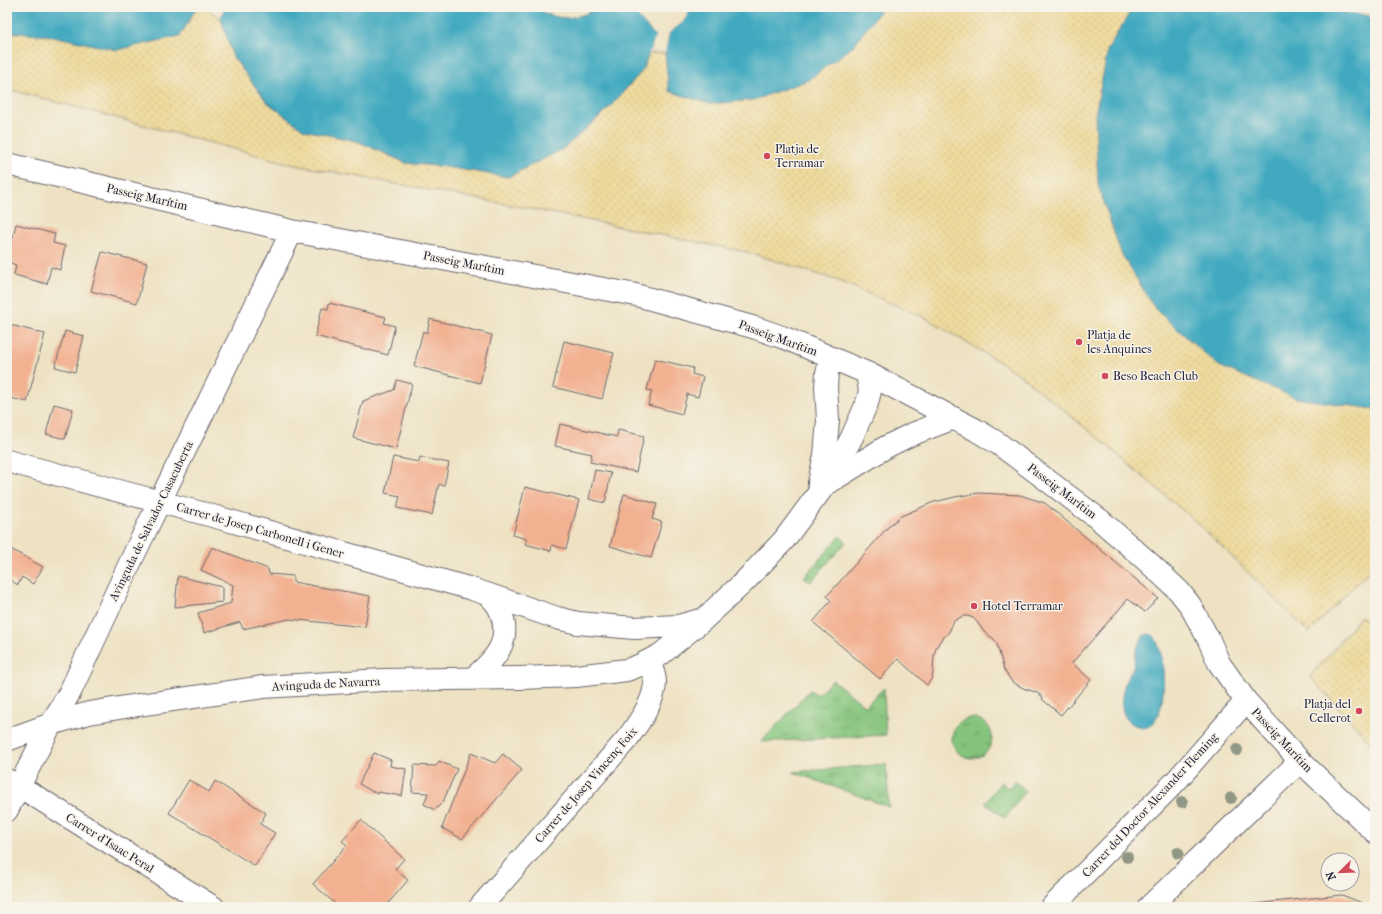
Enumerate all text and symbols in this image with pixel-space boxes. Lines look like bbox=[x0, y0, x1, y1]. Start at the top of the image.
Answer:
place label: Platja de Terramar bbox=[775, 142, 825, 170]
marker: Platja de Terramar bbox=[762, 151, 772, 161]
street label: Passeig Marítim bbox=[105, 181, 189, 213]
street label: Passeig Marítim bbox=[422, 248, 506, 278]
street label: Passeig Marítim bbox=[737, 317, 819, 359]
place label: Platja de les Anquines bbox=[1086, 328, 1152, 356]
marker: Platja de les Anquines bbox=[1074, 337, 1084, 347]
place label: Beso Beach Club bbox=[1113, 369, 1198, 383]
marker: Beso Beach Club bbox=[1100, 371, 1110, 381]
street label: Avinguda de Salvador Casacuberta bbox=[106, 438, 196, 604]
street label: Passeig Marítim bbox=[1025, 460, 1099, 522]
street label: Carrer de Josep Carbonell i Gener bbox=[175, 499, 346, 561]
place label: Hotel Terramar bbox=[982, 599, 1064, 613]
marker: Hotel Terramar bbox=[969, 601, 979, 611]
street label: Avinguda de Navarra bbox=[270, 674, 381, 694]
place label: Platja del Cellerot bbox=[1304, 697, 1352, 725]
street label: Passeig Marítim bbox=[1249, 705, 1315, 775]
marker: Platja del Cellerot bbox=[1354, 706, 1364, 716]
street label: Carrer de Josep Vincenç Foix bbox=[532, 724, 641, 846]
street label: Carrer del Doctor Alexander Fleming bbox=[1079, 729, 1221, 880]
street label: Carrer d'Isaac Peral bbox=[63, 810, 157, 876]
north arrow bbox=[1320, 852, 1360, 892]
text: N bbox=[1323, 869, 1339, 882]

